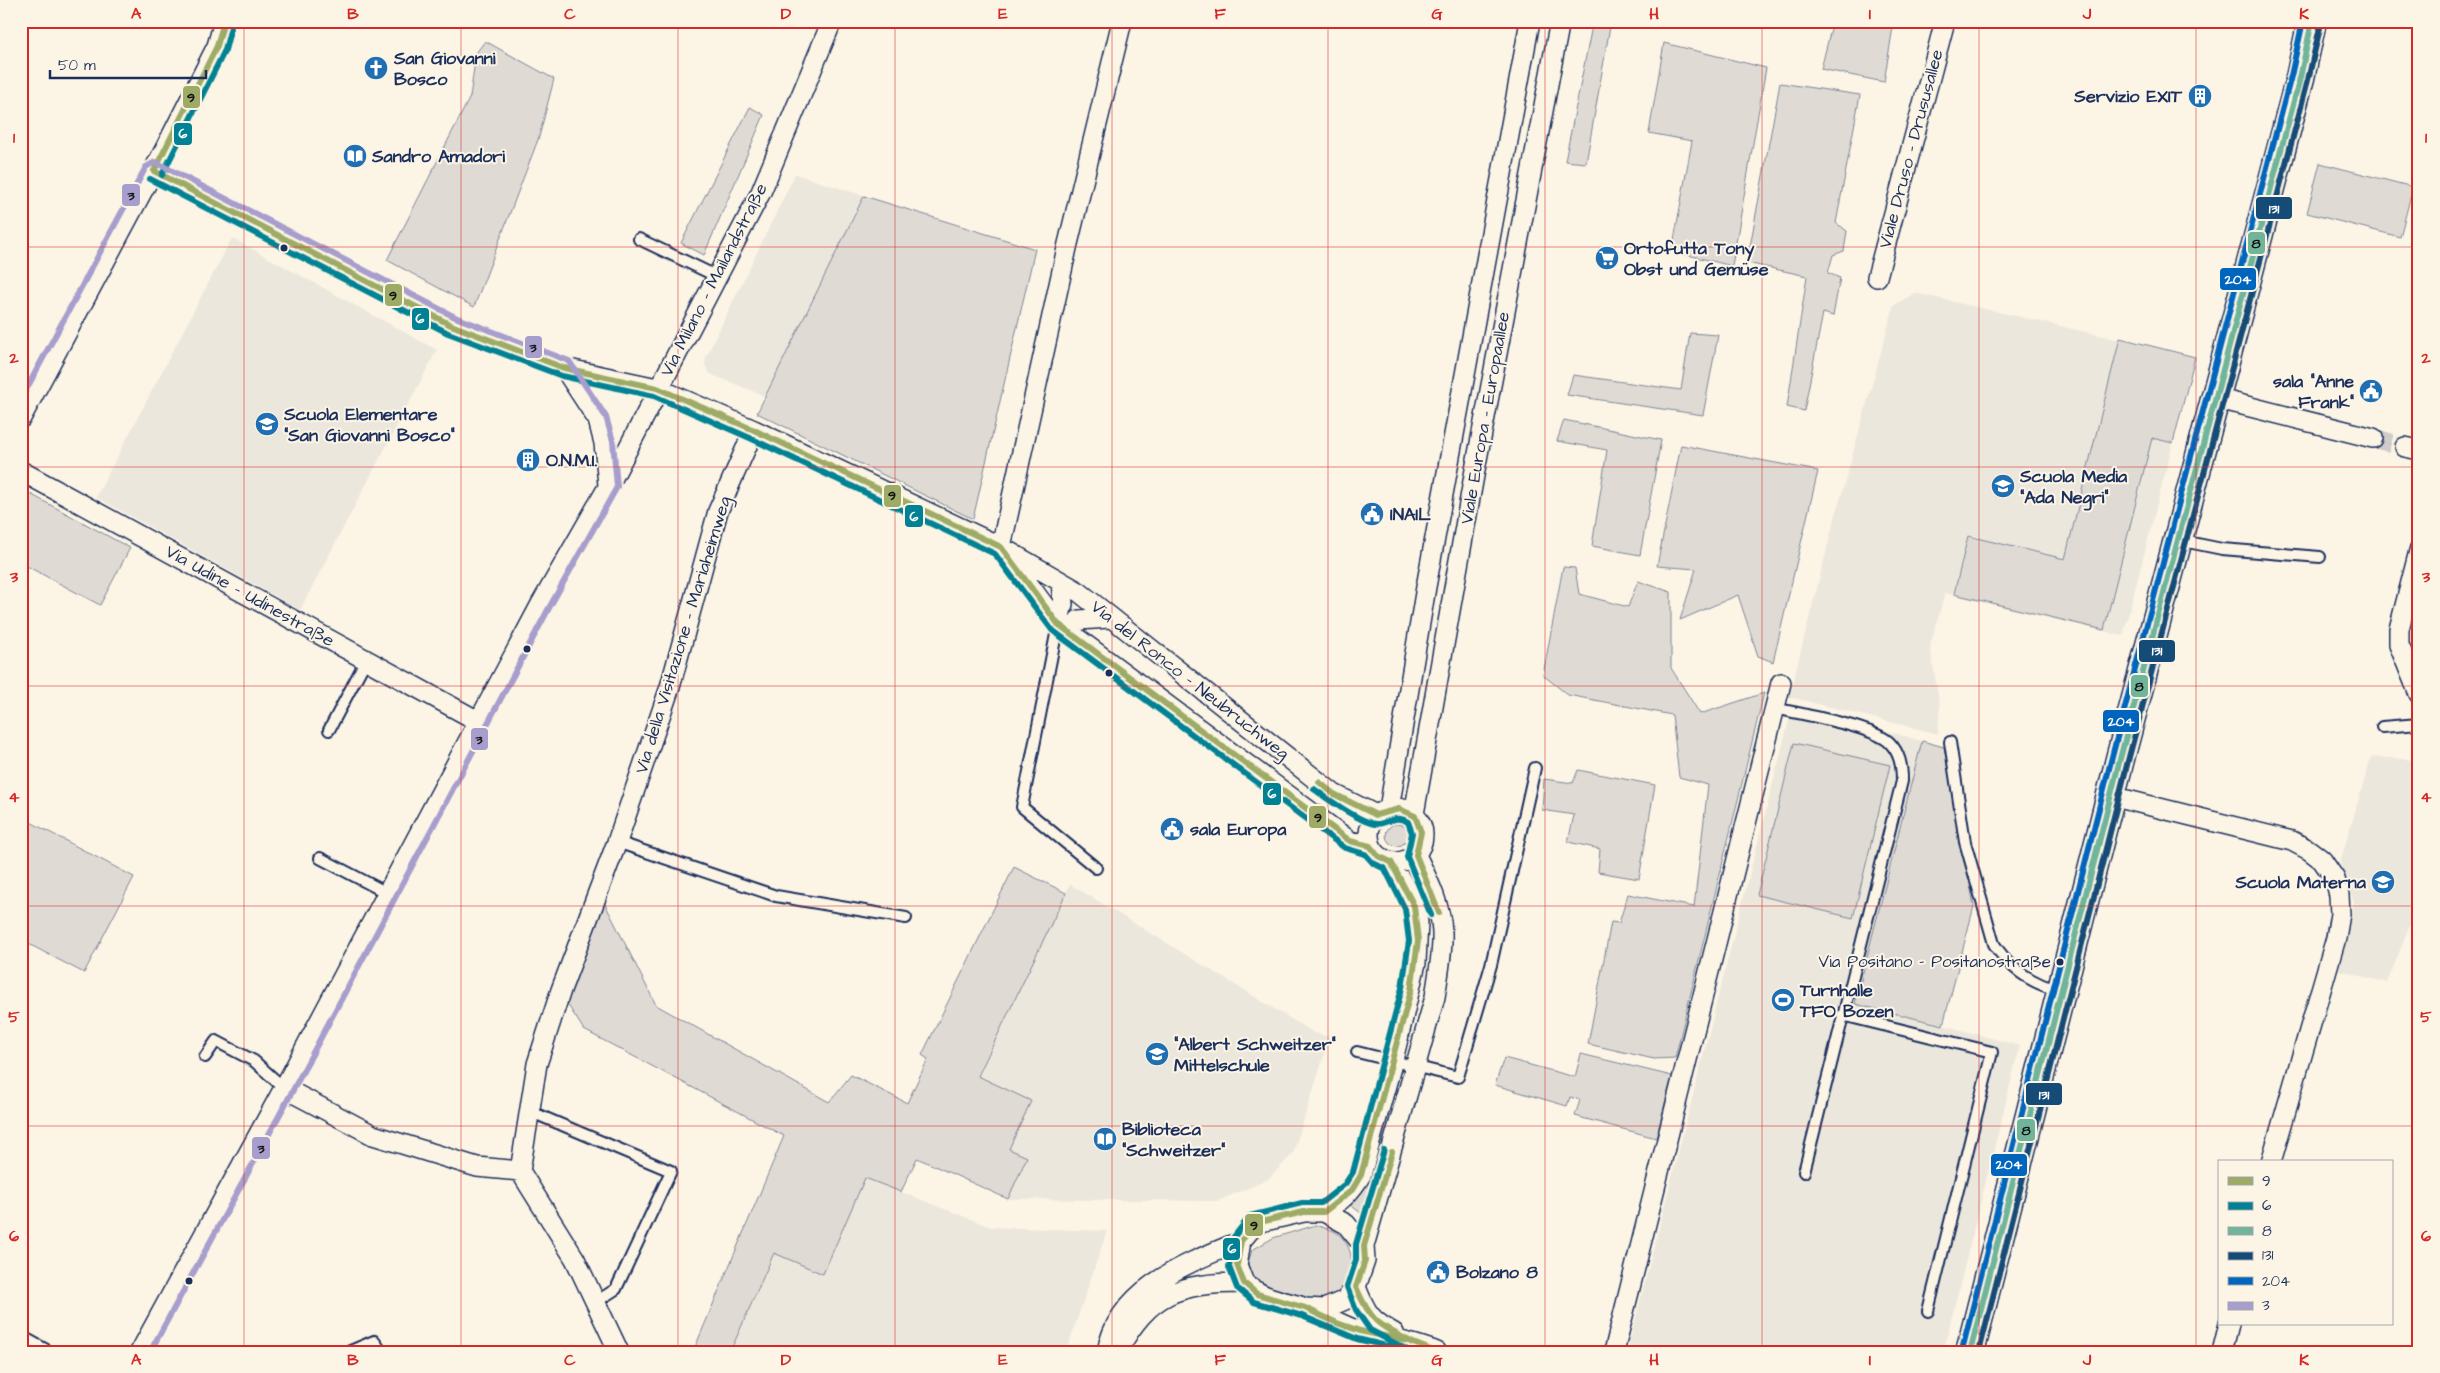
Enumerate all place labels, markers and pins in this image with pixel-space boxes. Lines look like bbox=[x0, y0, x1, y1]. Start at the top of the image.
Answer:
place label: San Giovanni Bosco bbox=[393, 46, 496, 92]
church icon: San Giovanni Bosco bbox=[363, 55, 389, 81]
building icon: Servizio EXIT bbox=[2187, 83, 2213, 109]
place label: Servizio EXIT bbox=[2073, 84, 2183, 109]
library icon: Sandro Amadori bbox=[342, 143, 368, 169]
place label: Sandro Amadori bbox=[371, 144, 505, 169]
place label: Ortofutta Tony Obst und Gemüse bbox=[1624, 236, 1769, 282]
unlabelled marker bbox=[279, 243, 289, 253]
supermarket icon: Ortofutta Tony Obst und Gemüse bbox=[1594, 245, 1620, 271]
place label: sala "Anne Frank" bbox=[2273, 369, 2355, 415]
public building icon: sala "Anne Frank" bbox=[2358, 378, 2384, 404]
place label: Scuola Elementare "San Giovanni Bosco" bbox=[283, 402, 455, 448]
school or university icon: Scuola Elementare "San Giovanni Bosco" bbox=[254, 411, 280, 437]
building icon: O.N.M.I. bbox=[515, 447, 541, 473]
place label: O.N.M.I. bbox=[546, 448, 598, 473]
place label: Scuola Media "Ada Negri" bbox=[2019, 464, 2128, 511]
school or university icon: Scuola Media "Ada Negri" bbox=[1990, 473, 2016, 499]
public building icon: INAIL bbox=[1359, 501, 1385, 527]
place label: INAIL bbox=[1390, 502, 1431, 527]
unlabelled marker bbox=[522, 644, 532, 654]
unlabelled marker bbox=[1104, 668, 1114, 678]
public building icon: sala Europa bbox=[1159, 816, 1185, 842]
place label: sala Europa bbox=[1190, 817, 1287, 842]
school or university icon: Scuola Materna bbox=[2370, 869, 2396, 895]
place label: Scuola Materna bbox=[2234, 870, 2367, 895]
place label: Via Positano - Positanostraße bbox=[1819, 950, 2051, 974]
marker: Via Positano - Positanostraße bbox=[2055, 957, 2065, 967]
place label: Turnhalle TFO Bozen bbox=[1799, 978, 1894, 1024]
sports icon: Turnhalle TFO Bozen bbox=[1770, 987, 1796, 1013]
place label: "Albert Schweitzer" Mittelschule bbox=[1174, 1032, 1337, 1078]
school or university icon: "Albert Schweitzer" Mittelschule bbox=[1144, 1041, 1170, 1067]
place label: Biblioteca "Schweitzer" bbox=[1122, 1117, 1226, 1163]
library icon: Biblioteca "Schweitzer" bbox=[1092, 1126, 1118, 1152]
public building icon: Bolzano 8 bbox=[1425, 1259, 1451, 1285]
place label: Bolzano 8 bbox=[1456, 1260, 1538, 1285]
unlabelled marker bbox=[184, 1276, 194, 1286]

